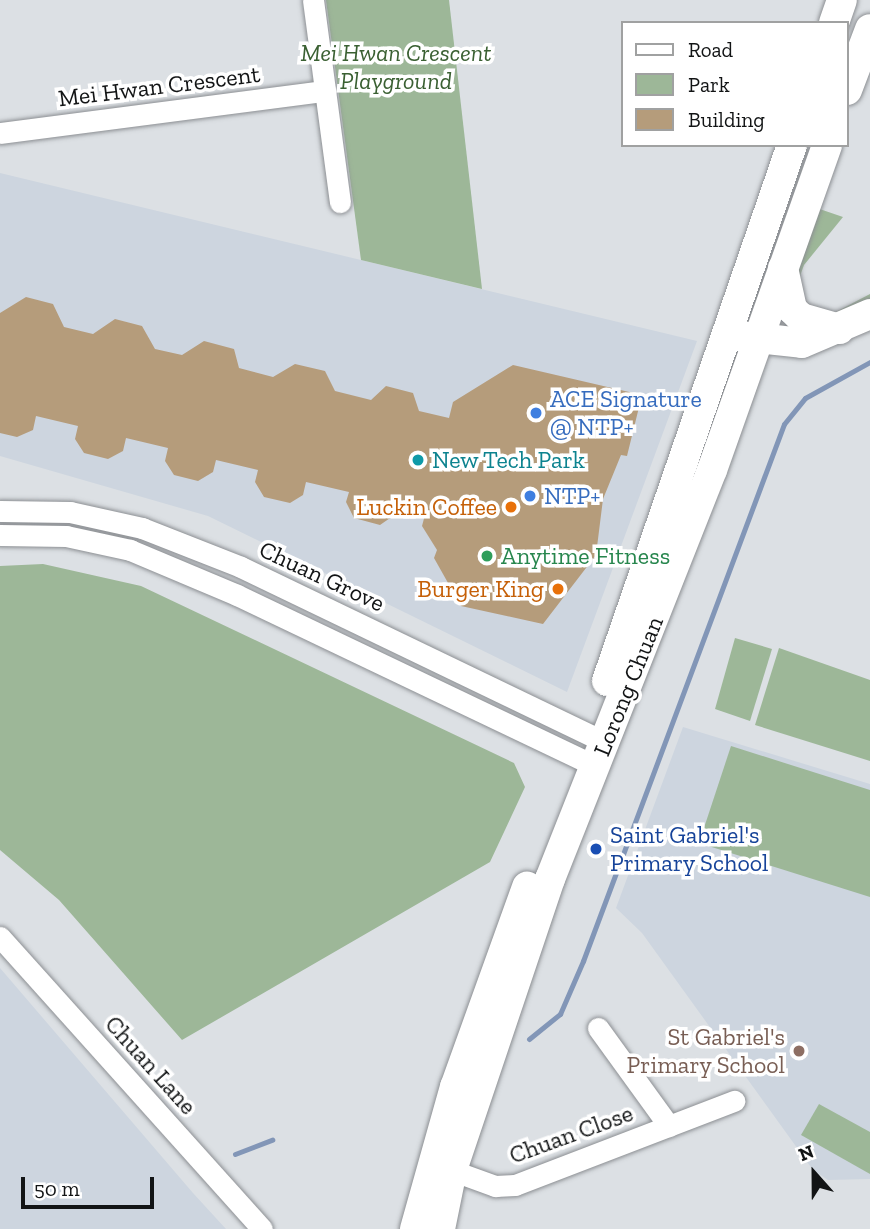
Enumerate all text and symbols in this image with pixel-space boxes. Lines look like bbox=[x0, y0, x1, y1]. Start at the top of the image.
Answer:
legend bbox=[622, 21, 849, 147]
text: Road bbox=[688, 37, 733, 62]
park label: Mei Hwan Crescent Playground bbox=[300, 39, 492, 95]
street label: Mei Hwan Crescent bbox=[57, 59, 261, 113]
text: Park bbox=[688, 72, 730, 97]
text: Building bbox=[688, 107, 765, 132]
place label: ACE Signature @ NTP+ bbox=[550, 385, 702, 441]
marker: ACE Signature @ NTP+ bbox=[528, 405, 544, 421]
place label: New Tech Park bbox=[432, 446, 586, 474]
marker: New Tech Park bbox=[410, 452, 426, 468]
place label: NTP+ bbox=[544, 482, 600, 510]
marker: NTP+ bbox=[522, 488, 538, 504]
place label: Luckin Coffee bbox=[356, 493, 497, 521]
marker: Luckin Coffee bbox=[503, 499, 519, 515]
street label: Chuan Grove bbox=[255, 534, 389, 618]
place label: Anytime Fitness bbox=[501, 542, 670, 570]
marker: Anytime Fitness bbox=[479, 548, 495, 564]
place label: Burger King bbox=[417, 575, 544, 603]
marker: Burger King bbox=[550, 581, 566, 597]
street label: Lorong Chuan bbox=[587, 612, 669, 760]
place label: Saint Gabriel's Primary School bbox=[610, 821, 769, 877]
marker: Saint Gabriel's Primary School bbox=[588, 841, 604, 857]
street label: Chuan Lane bbox=[99, 1010, 203, 1120]
place label: St Gabriel's Primary School bbox=[626, 1023, 785, 1079]
marker: St Gabriel's Primary School bbox=[791, 1043, 807, 1059]
street label: Chuan Close bbox=[505, 1098, 637, 1170]
north arrow bbox=[779, 1138, 849, 1208]
text: N bbox=[795, 1140, 817, 1166]
scale bar bbox=[24, 1162, 158, 1206]
text: 50 m bbox=[34, 1176, 80, 1201]

